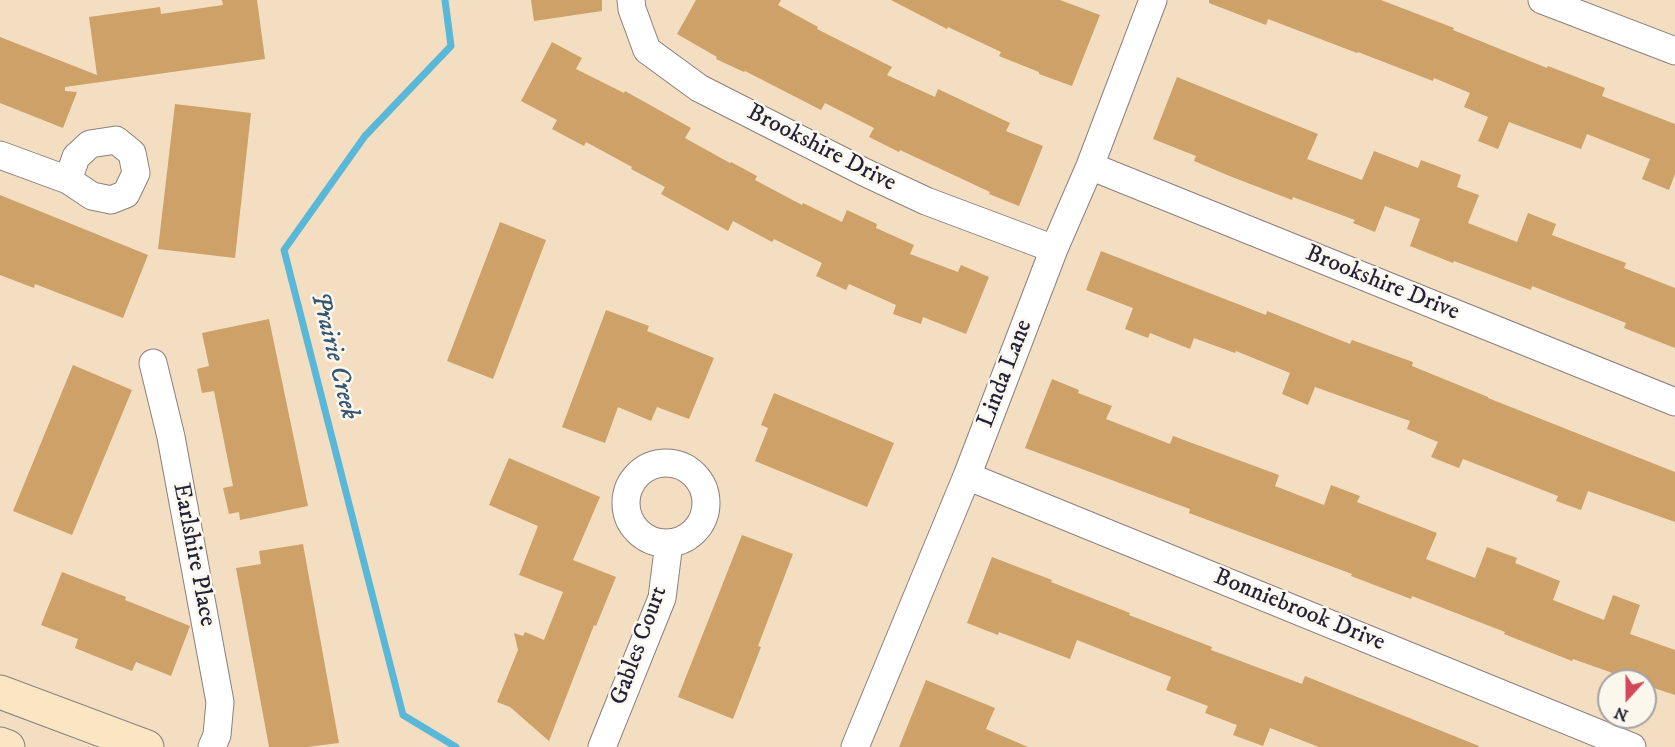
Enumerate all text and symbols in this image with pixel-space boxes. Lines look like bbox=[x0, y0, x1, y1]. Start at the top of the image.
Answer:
street label: Brookshire Drive bbox=[742, 99, 900, 199]
street label: Brookshire Drive bbox=[1301, 240, 1463, 328]
water label: Prairie Creek bbox=[302, 289, 364, 423]
street label: Linda Lane bbox=[972, 316, 1040, 432]
street label: Earlshire Place bbox=[165, 481, 221, 629]
street label: Bonniebrook Drive bbox=[1209, 564, 1389, 658]
street label: Gables Court bbox=[605, 583, 675, 709]
north arrow bbox=[1597, 669, 1657, 729]
text: N bbox=[1612, 702, 1631, 726]

